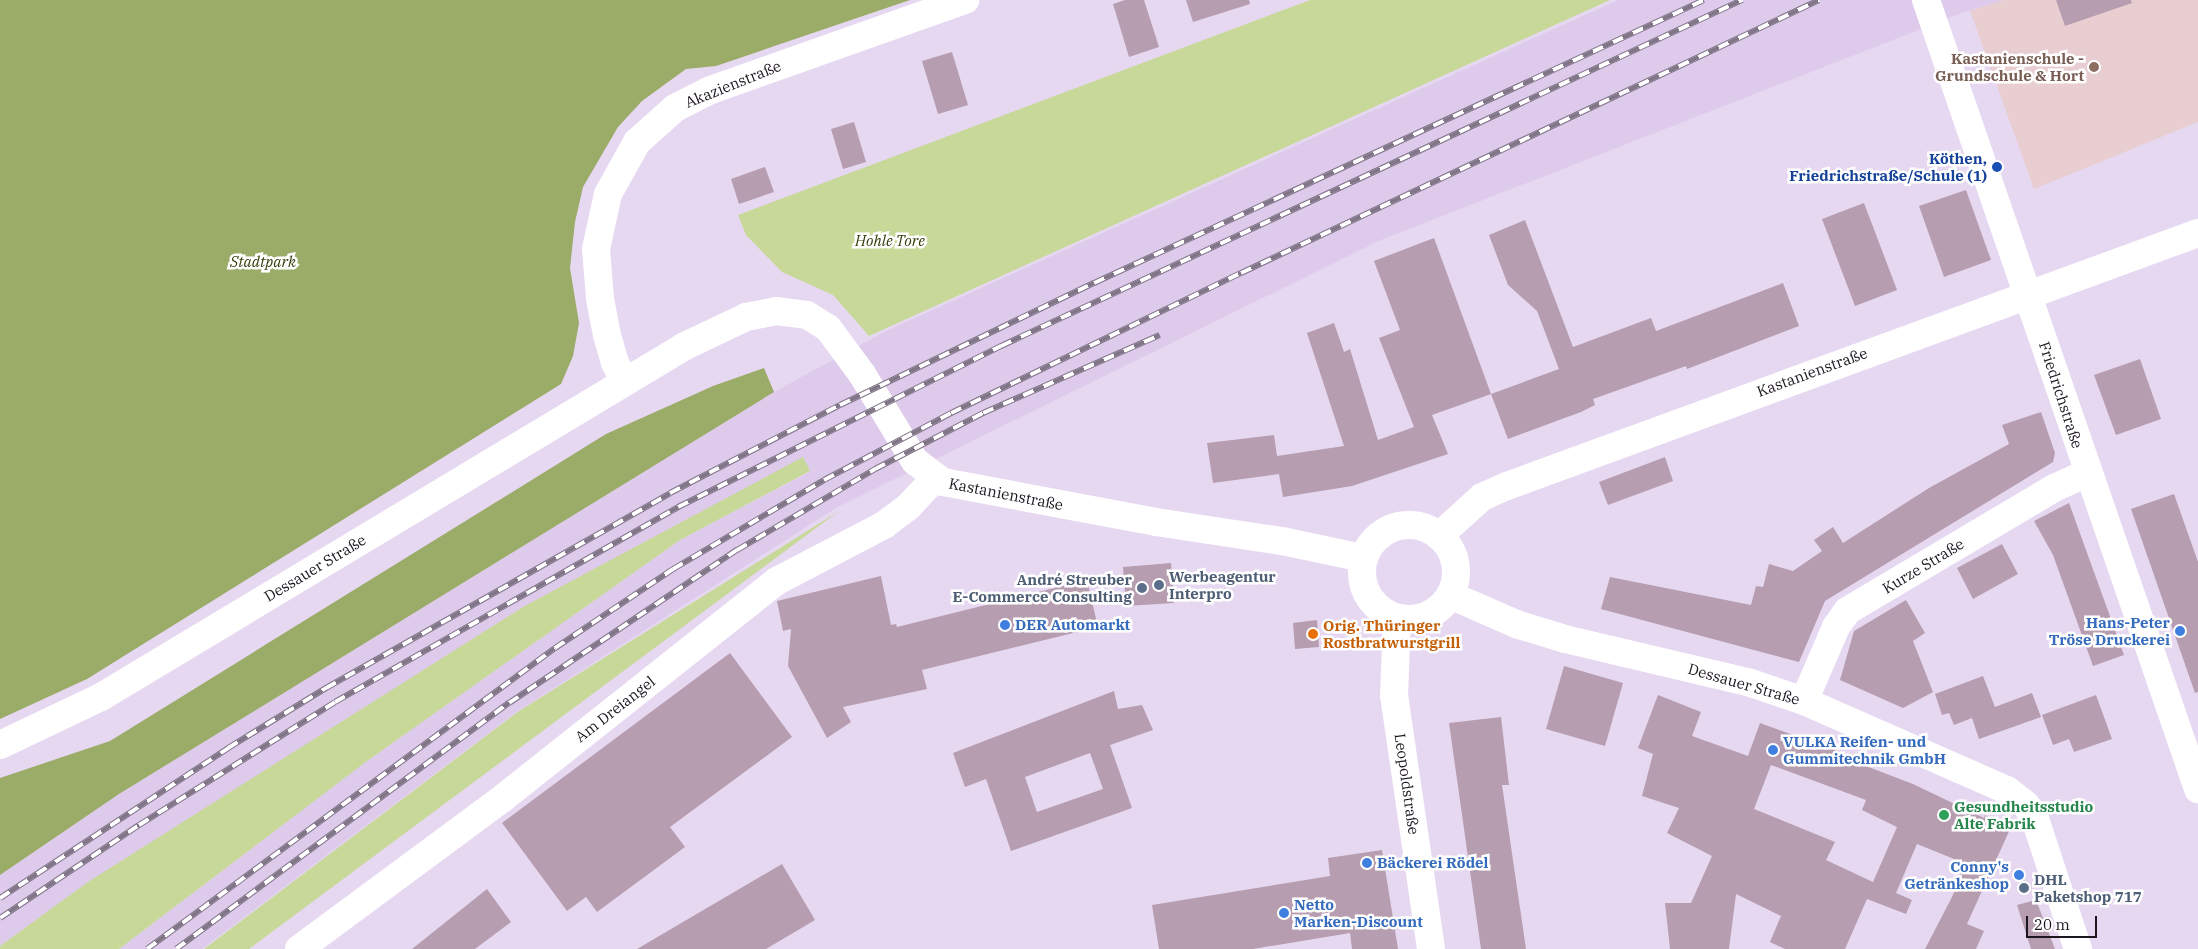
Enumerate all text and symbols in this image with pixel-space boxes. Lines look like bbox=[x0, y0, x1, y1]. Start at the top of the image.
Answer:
place label: Kastanienschule - Grundschule & Hort bbox=[1935, 49, 2084, 84]
street label: Akazienstraße bbox=[682, 57, 784, 111]
marker: Kastanienschule - Grundschule & Hort bbox=[2088, 61, 2100, 73]
place label: Köthen, Friedrichstraße/Schule (1) bbox=[1789, 149, 1987, 184]
marker: Köthen, Friedrichstraße/Schule (1) bbox=[1991, 161, 2003, 173]
park label: Hohle Tore bbox=[855, 232, 925, 250]
park label: Stadtpark bbox=[230, 253, 296, 271]
street label: Friedrichstraße bbox=[2035, 339, 2087, 451]
street label: Kastanienstraße bbox=[1754, 344, 1870, 400]
street label: Kastanienstraße bbox=[947, 474, 1065, 514]
street label: Dessauer Straße bbox=[261, 531, 369, 605]
street label: Kurze Straße bbox=[1879, 535, 1967, 597]
place label: Werbeagentur Interpro bbox=[1169, 567, 1276, 602]
place label: André Streuber E-Commerce Consulting bbox=[953, 570, 1132, 605]
marker: Werbeagentur Interpro bbox=[1153, 579, 1165, 591]
marker: André Streuber E-Commerce Consulting bbox=[1136, 582, 1148, 594]
place label: Hans-Peter Tröse Druckerei bbox=[2049, 613, 2170, 648]
place label: DER Automarkt bbox=[1015, 616, 1130, 634]
place label: Orig. Thüringer Rostbratwurstgrill bbox=[1323, 616, 1460, 651]
marker: DER Automarkt bbox=[999, 619, 1011, 631]
marker: Hans-Peter Tröse Druckerei bbox=[2174, 625, 2186, 637]
marker: Orig. Thüringer Rostbratwurstgrill bbox=[1307, 628, 1319, 640]
street label: Dessauer Straße bbox=[1686, 659, 1802, 709]
street label: Am Dreiangel bbox=[571, 672, 659, 746]
street label: Leopoldstraße bbox=[1391, 732, 1423, 836]
place label: VULKA Reifen- und Gummitechnik GmbH bbox=[1783, 732, 1946, 767]
marker: VULKA Reifen- und Gummitechnik GmbH bbox=[1767, 744, 1779, 756]
place label: Gesundheitsstudio Alte Fabrik bbox=[1954, 797, 2093, 832]
marker: Gesundheitsstudio Alte Fabrik bbox=[1938, 809, 1950, 821]
place label: Bäckerei Rödel bbox=[1377, 854, 1488, 872]
marker: Bäckerei Rödel bbox=[1361, 857, 1373, 869]
place label: Conny's Getränkeshop bbox=[1904, 857, 2009, 892]
marker: Conny's Getränkeshop bbox=[2013, 869, 2025, 881]
place label: DHL Paketshop 717 bbox=[2034, 870, 2142, 905]
marker: DHL Paketshop 717 bbox=[2018, 882, 2030, 894]
place label: Netto Marken-Discount bbox=[1294, 895, 1423, 930]
scale bar bbox=[2028, 906, 2099, 938]
marker: Netto Marken-Discount bbox=[1278, 907, 1290, 919]
text: 20 m bbox=[2034, 915, 2070, 934]

